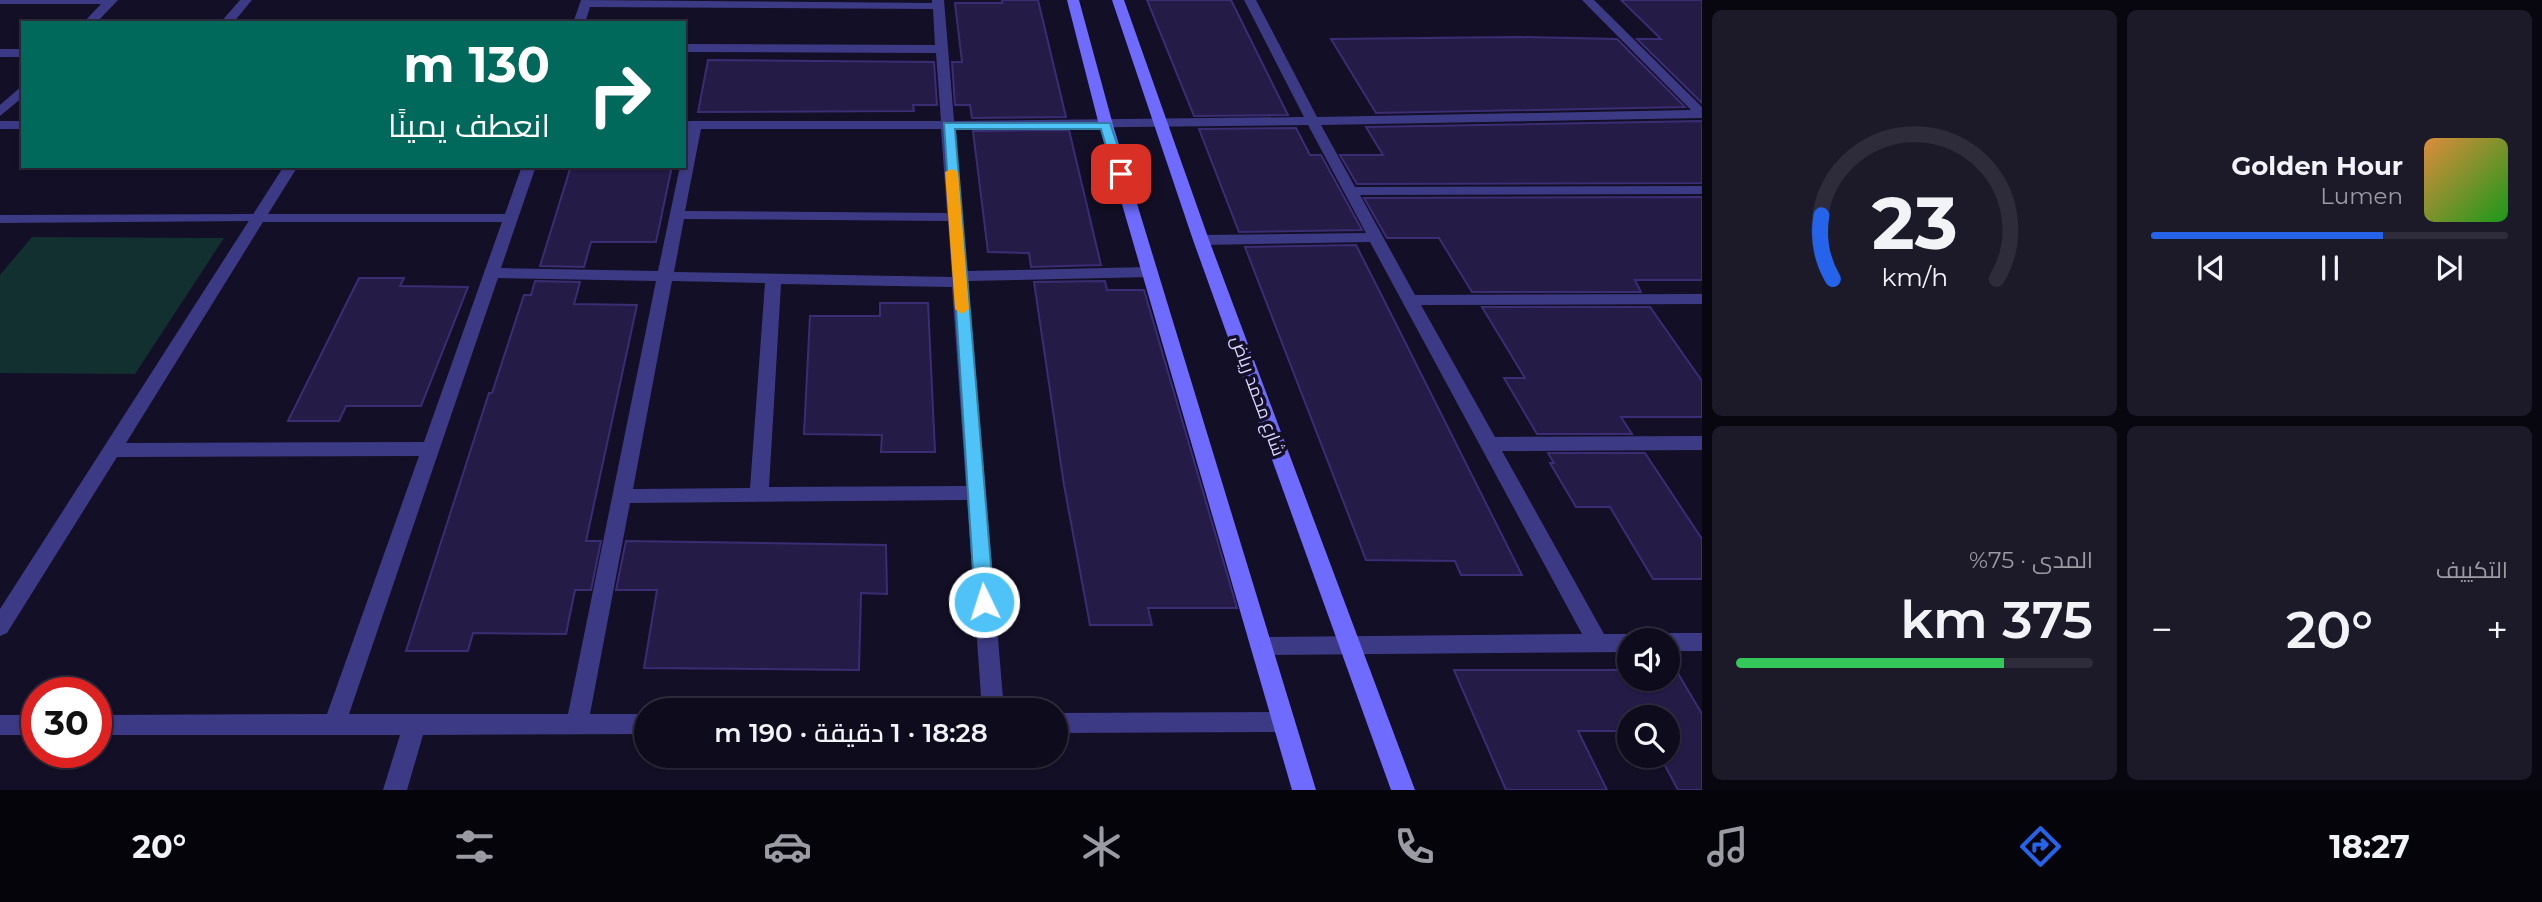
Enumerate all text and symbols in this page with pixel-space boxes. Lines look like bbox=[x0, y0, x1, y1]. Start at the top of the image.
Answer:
text: 130 m bbox=[403, 35, 550, 94]
icon: right bbox=[574, 49, 665, 140]
text: انعطف يمينًا bbox=[388, 106, 550, 145]
pin bbox=[1091, 144, 1151, 204]
text: Golden Hour bbox=[2231, 150, 2403, 182]
icon: arrive bbox=[1102, 155, 1140, 193]
text: 23 bbox=[1871, 179, 1958, 267]
text: Lumen bbox=[2320, 182, 2403, 210]
icon: previous bbox=[2192, 249, 2230, 287]
icon: pause bbox=[2311, 249, 2349, 287]
icon: next bbox=[2430, 249, 2468, 287]
text: km/h bbox=[1881, 262, 1948, 292]
street label: شارع محمد رياض bbox=[1225, 333, 1290, 459]
text: المدى · 75% bbox=[1969, 546, 2093, 574]
text: التكييف bbox=[2436, 556, 2508, 584]
position arrow bbox=[947, 565, 1021, 639]
text: 375 km bbox=[1900, 588, 2093, 651]
text: 20° bbox=[2286, 598, 2373, 661]
text: − bbox=[2151, 606, 2173, 653]
text: + bbox=[2486, 606, 2508, 653]
map controls bbox=[1617, 628, 1680, 768]
button: sound bbox=[1617, 628, 1680, 691]
speed limit sign: 30 bbox=[21, 677, 112, 768]
button: search bbox=[1617, 705, 1680, 768]
text: 18:28 · 1 دقيقة · 190 m bbox=[714, 717, 988, 749]
icon: filters bbox=[450, 822, 499, 871]
icon: car bbox=[763, 822, 812, 871]
icon: climate bbox=[1077, 822, 1126, 871]
icon: phone bbox=[1390, 822, 1439, 871]
icon: music bbox=[1703, 822, 1752, 871]
icon: directions bbox=[2016, 822, 2065, 871]
text: 20° bbox=[132, 827, 186, 866]
text: 18:27 bbox=[2329, 827, 2410, 866]

